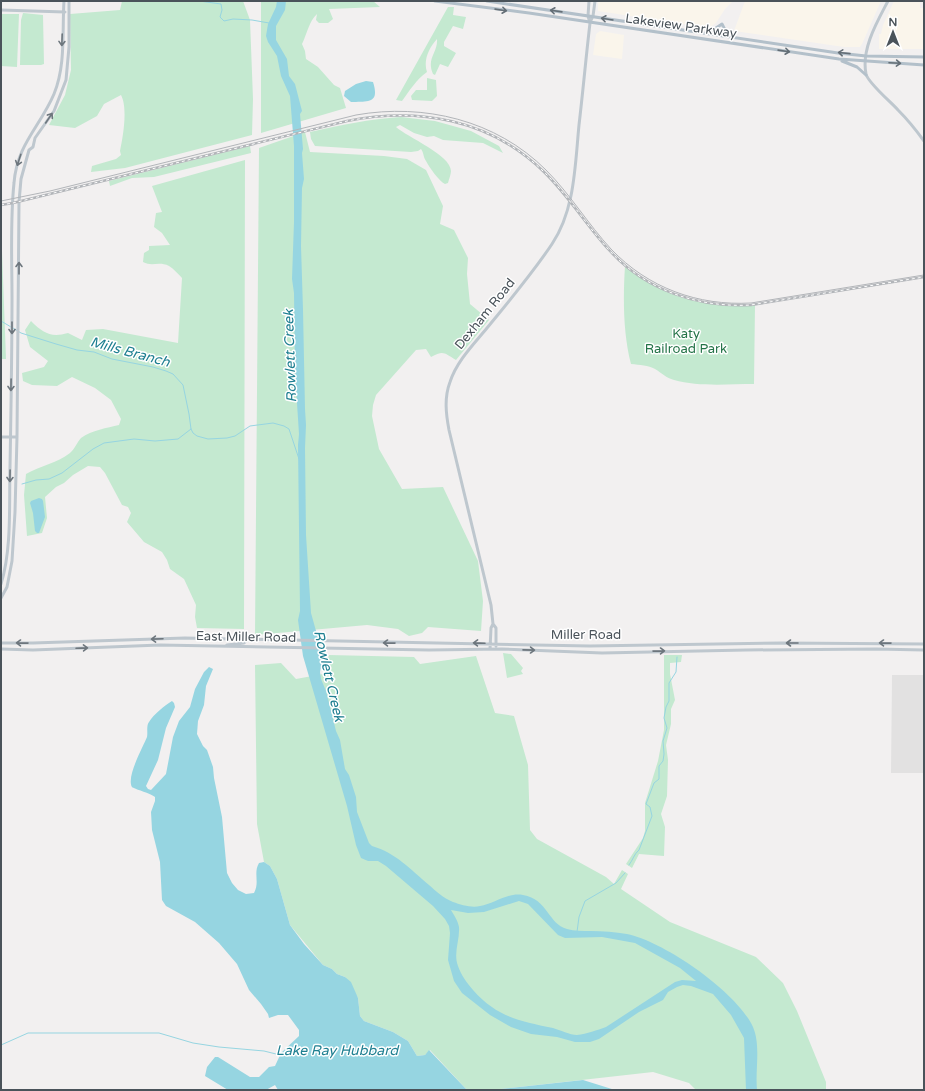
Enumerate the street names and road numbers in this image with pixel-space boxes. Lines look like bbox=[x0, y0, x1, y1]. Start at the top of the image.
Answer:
street label: Lakeview Parkway bbox=[624, 10, 738, 42]
street label: Dexham Road bbox=[451, 275, 519, 353]
street label: Miller Road bbox=[551, 627, 621, 643]
street label: East Miller Road bbox=[196, 628, 296, 646]

